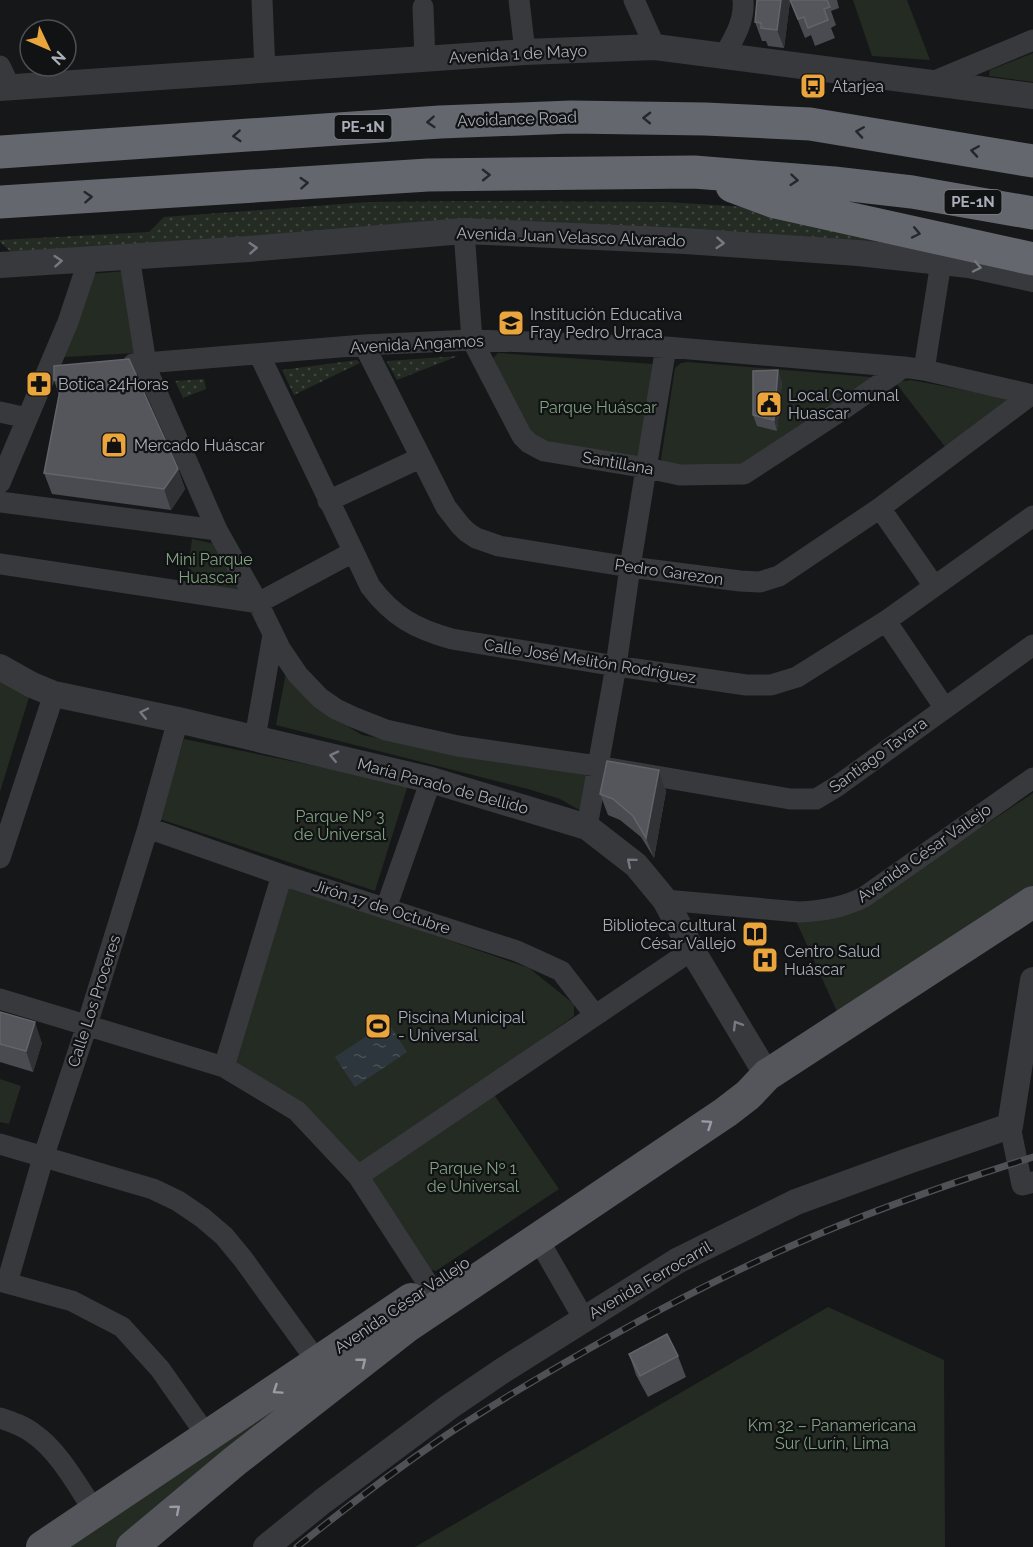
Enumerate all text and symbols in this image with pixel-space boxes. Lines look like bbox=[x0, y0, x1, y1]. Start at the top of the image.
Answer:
north arrow bbox=[18, 18, 78, 78]
street label: Avenida 1 de Mayo bbox=[449, 41, 587, 67]
text: N bbox=[47, 47, 70, 69]
bus stop icon: Atarjea bbox=[798, 71, 828, 101]
place label: Atarjea bbox=[832, 77, 884, 96]
street label: Avoidance Road bbox=[457, 107, 577, 131]
one-way arrow bbox=[642, 112, 651, 124]
road number: PE-1N bbox=[334, 115, 392, 139]
one-way arrow bbox=[427, 115, 436, 128]
one-way arrow bbox=[855, 127, 864, 139]
one-way arrow bbox=[232, 129, 241, 142]
one-way arrow bbox=[971, 145, 981, 158]
one-way arrow bbox=[482, 168, 491, 181]
one-way arrow bbox=[789, 173, 798, 186]
one-way arrow bbox=[299, 177, 308, 190]
one-way arrow bbox=[84, 190, 93, 203]
road number: PE-1N bbox=[944, 190, 1002, 214]
street label: Avenida Juan Velasco Alvarado bbox=[456, 224, 686, 250]
one-way arrow bbox=[910, 225, 920, 238]
one-way arrow bbox=[715, 236, 724, 249]
one-way arrow bbox=[248, 242, 257, 255]
one-way arrow bbox=[54, 255, 63, 268]
one-way arrow bbox=[971, 260, 981, 273]
place label: Institución Educativa Fray Pedro Urraca bbox=[530, 305, 682, 342]
school or university icon: Institución Educativa Fray Pedro Urraca bbox=[496, 308, 526, 338]
street label: Avenida Angamos bbox=[350, 331, 485, 357]
pharmacy icon: Botica 24Horas bbox=[24, 369, 54, 399]
place label: Botica 24Horas bbox=[58, 375, 169, 394]
place label: Local Comunal Huascar bbox=[788, 386, 900, 423]
public building icon: Local Comunal Huascar bbox=[754, 389, 784, 419]
park label: Parque Huáscar bbox=[539, 398, 657, 417]
shop icon: Mercado Huáscar bbox=[99, 430, 129, 460]
place label: Mercado Huáscar bbox=[134, 436, 265, 455]
street label: Santillana bbox=[581, 447, 655, 479]
park label: Mini Parque Huascar bbox=[165, 550, 253, 587]
street label: Pedro Garezon bbox=[613, 555, 725, 589]
street label: Calle José Melitón Rodríguez bbox=[483, 635, 697, 687]
one-way arrow bbox=[139, 707, 149, 720]
street label: Santiago Tavara bbox=[825, 713, 931, 797]
one-way arrow bbox=[329, 751, 339, 764]
street label: María Parado de Bellido bbox=[355, 754, 531, 818]
street label: Avenida César Vallejo bbox=[853, 800, 995, 906]
park label: Parque Nº 3 de Universal bbox=[294, 807, 387, 844]
one-way arrow bbox=[627, 858, 638, 869]
street label: Jirón 17 de Octubre bbox=[311, 876, 453, 938]
place label: Biblioteca cultural César Vallejo bbox=[602, 916, 737, 953]
library icon: Biblioteca cultural César Vallejo bbox=[740, 919, 770, 949]
street label: Calle Los Proceres bbox=[64, 932, 124, 1069]
place label: Centro Salud Huáscar bbox=[784, 942, 880, 979]
hospital icon: Centro Salud Huáscar bbox=[750, 945, 780, 975]
place label: Piscina Municipal - Universal bbox=[398, 1008, 526, 1045]
sports icon: Piscina Municipal - Universal bbox=[363, 1011, 393, 1041]
one-way arrow bbox=[733, 1021, 745, 1031]
one-way arrow bbox=[701, 1120, 712, 1131]
park label: Parque Nº 1 de Universal bbox=[427, 1159, 520, 1196]
street label: Avenida Ferrocarril bbox=[585, 1237, 715, 1323]
street label: Avenida César Vallejo bbox=[331, 1253, 473, 1357]
one-way arrow bbox=[355, 1358, 366, 1369]
one-way arrow bbox=[272, 1382, 283, 1393]
park label: Km 32 – Panamericana Sur (Lurín, Lima bbox=[748, 1416, 916, 1453]
one-way arrow bbox=[169, 1506, 180, 1517]

